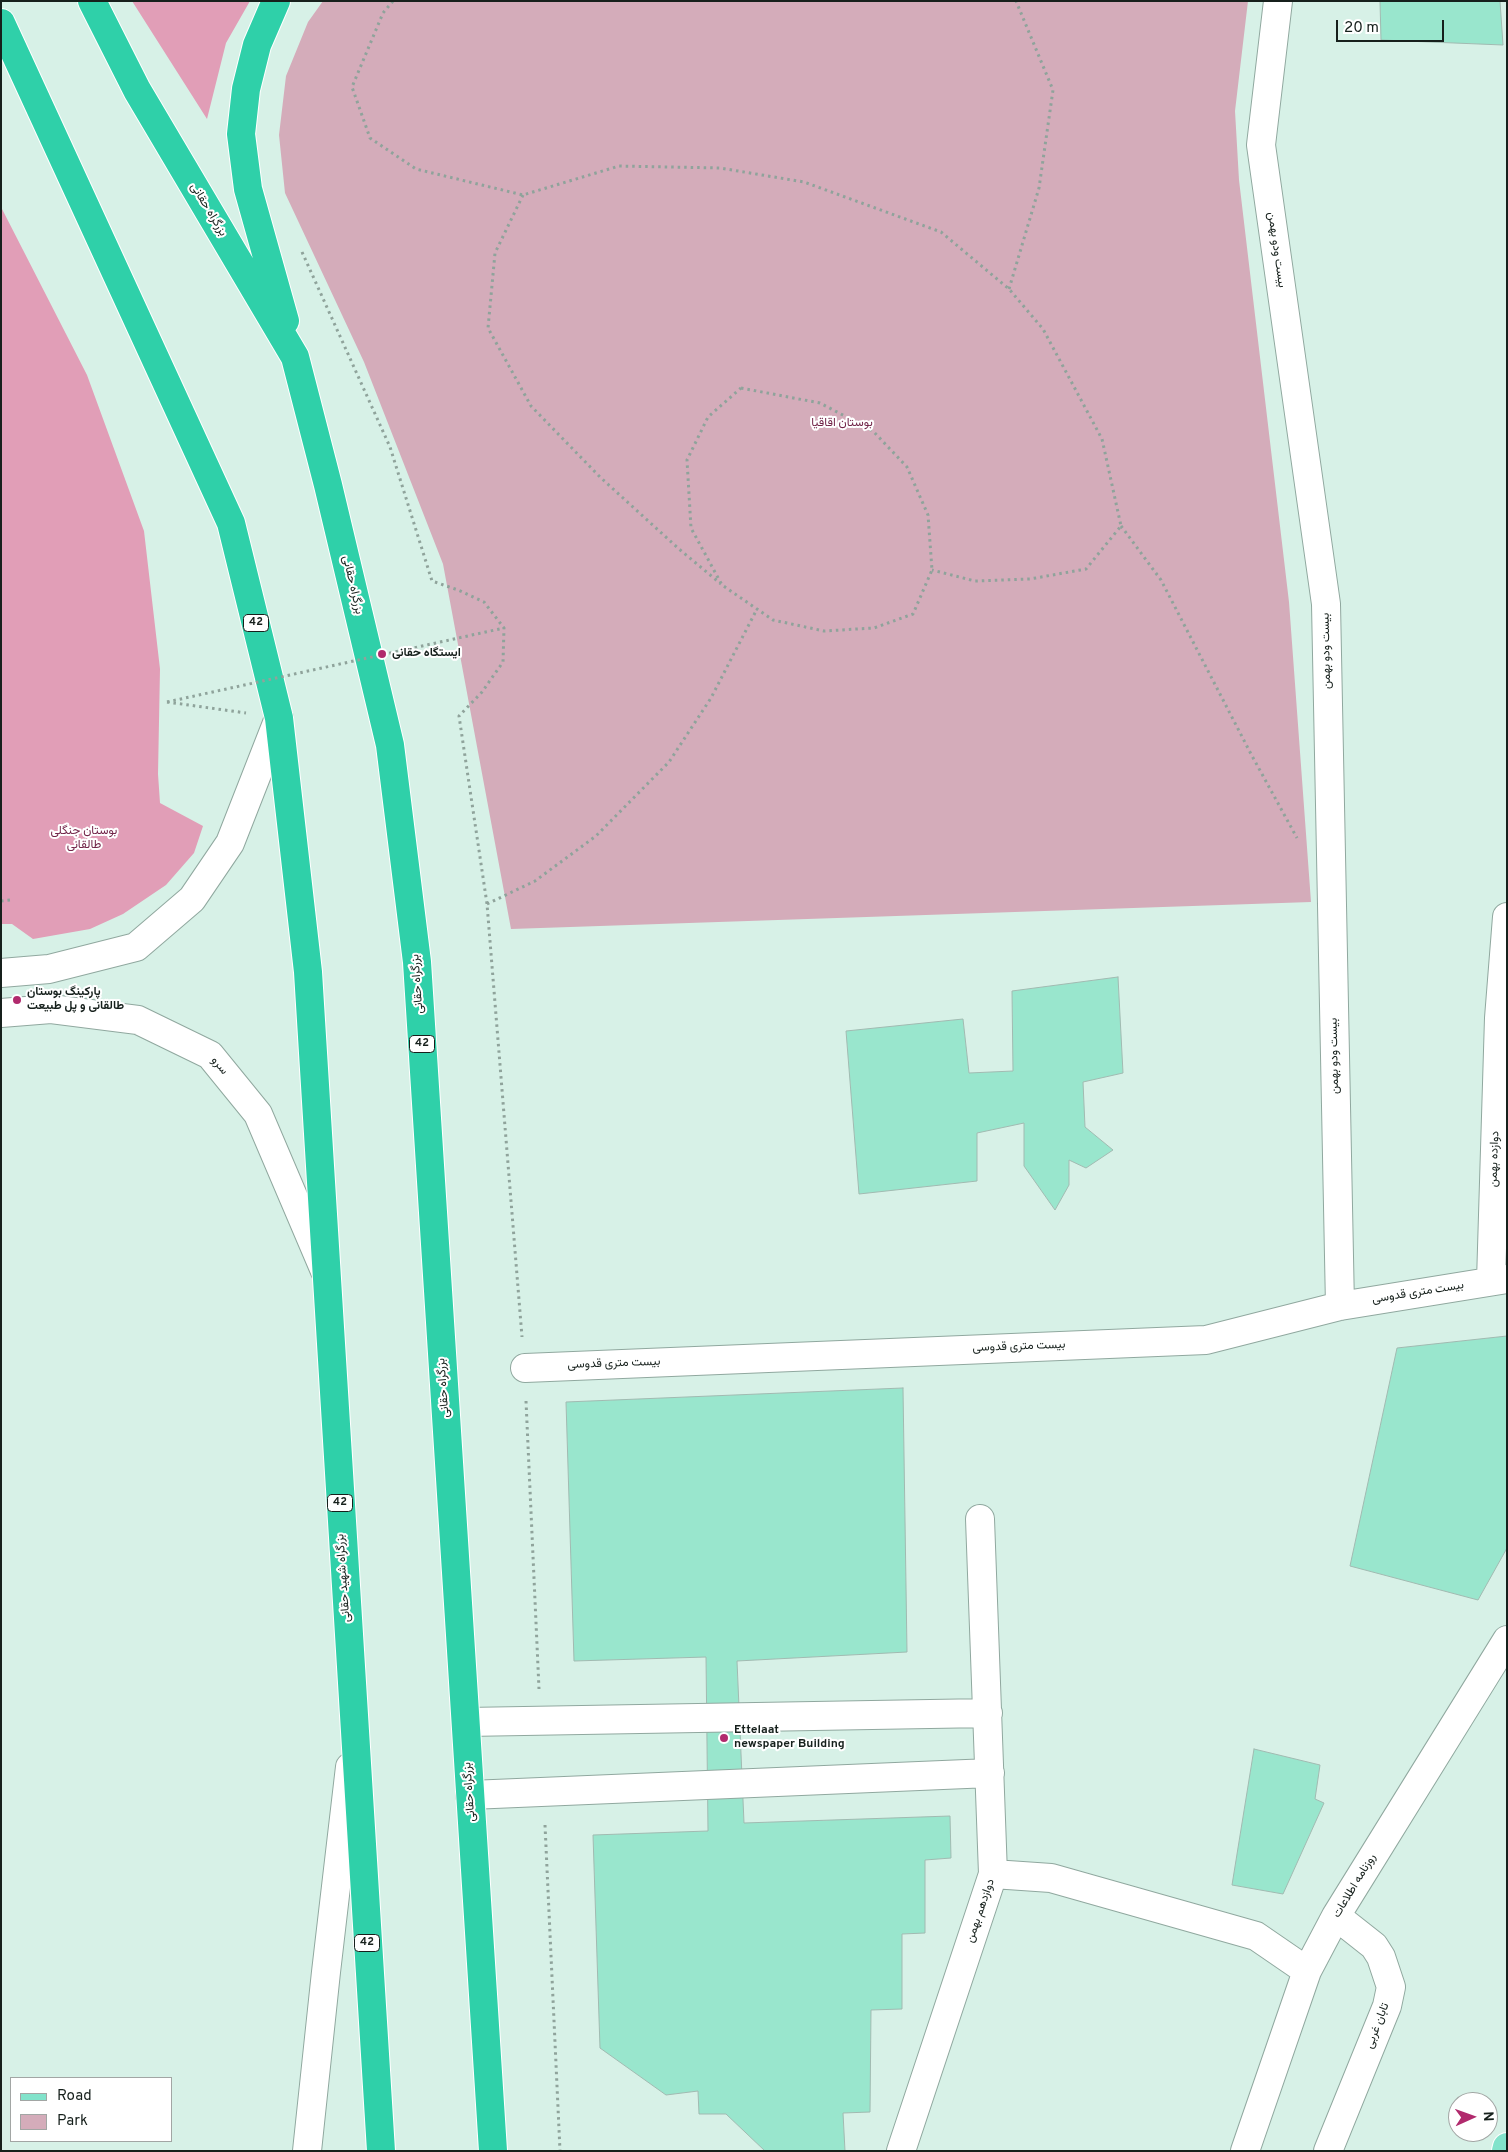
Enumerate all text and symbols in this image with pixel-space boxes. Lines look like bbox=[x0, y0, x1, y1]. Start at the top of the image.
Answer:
scale bar bbox=[1338, 10, 1446, 42]
text: 20 m bbox=[1344, 19, 1379, 38]
street label: بزرگراه حقانی bbox=[186, 181, 230, 239]
street label: بیست ودو بهمن bbox=[1264, 211, 1288, 289]
park label: بوستان اقاقیا bbox=[811, 417, 873, 431]
street label: بزرگراه حقانی bbox=[338, 554, 366, 616]
street label: بیست ودو بهمن bbox=[1319, 613, 1335, 689]
road number: 42 bbox=[244, 614, 268, 632]
place label: ایستگاه حقانی bbox=[392, 647, 461, 661]
marker: ایستگاه حقانی bbox=[376, 648, 388, 660]
park label: بوستان جنگلی طالقانی bbox=[51, 825, 117, 853]
street label: بزرگراه حقانی bbox=[409, 954, 427, 1014]
place label: پارکینگ بوستان طالقانی و پل طبیعت bbox=[27, 986, 124, 1014]
marker: پارکینگ بوستان طالقانی و پل طبیعت bbox=[11, 994, 23, 1006]
street label: بیست ودو بهمن bbox=[1327, 1018, 1343, 1094]
road number: 42 bbox=[410, 1036, 434, 1052]
street label: سرو bbox=[207, 1054, 231, 1078]
street label: دوازده بهمن bbox=[1487, 1131, 1503, 1187]
street label: بیست متری قدوسی bbox=[1371, 1279, 1465, 1307]
street label: بیست متری قدوسی bbox=[972, 1338, 1066, 1356]
street label: بیست متری قدوسی bbox=[567, 1355, 661, 1373]
street label: بزرگراه حقانی bbox=[435, 1358, 453, 1418]
road number: 42 bbox=[328, 1495, 352, 1512]
street label: بزرگراه شهید حقانی bbox=[334, 1533, 354, 1623]
place label: Ettelaat newspaper Building bbox=[734, 1724, 845, 1752]
marker: Ettelaat newspaper Building bbox=[718, 1732, 730, 1744]
street label: بزرگراه حقانی bbox=[461, 1762, 479, 1822]
street label: روزنامه اطلاعات bbox=[1330, 1851, 1380, 1921]
street label: دوازدهم بهمن bbox=[963, 1877, 999, 1945]
road number: 42 bbox=[354, 1935, 380, 1952]
street label: تابان غربی bbox=[1363, 2001, 1393, 2051]
legend bbox=[10, 2077, 172, 2142]
text: Road bbox=[57, 2087, 92, 2106]
north arrow bbox=[1448, 2092, 1498, 2142]
text: N bbox=[1479, 2111, 1496, 2122]
text: Park bbox=[57, 2112, 88, 2131]

